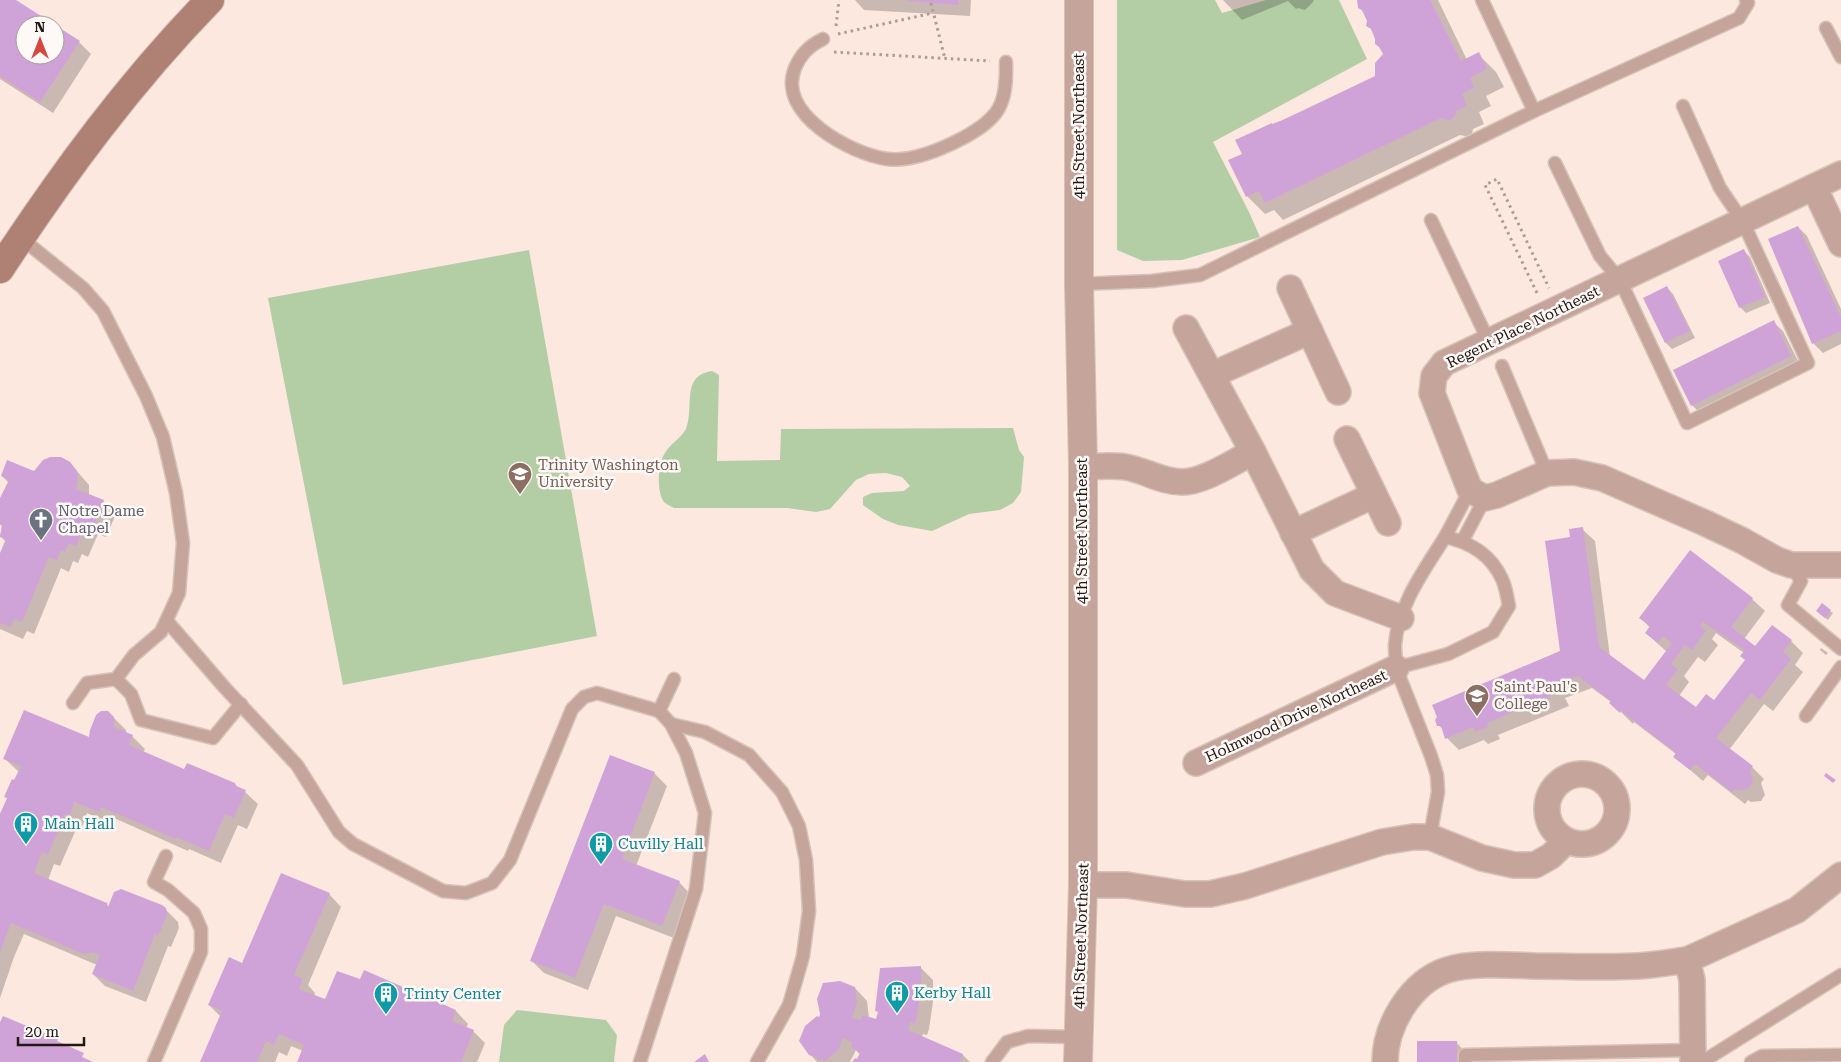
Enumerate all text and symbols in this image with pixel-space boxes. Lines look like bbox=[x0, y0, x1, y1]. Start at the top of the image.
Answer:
north arrow bbox=[15, 15, 65, 65]
text: N bbox=[35, 19, 46, 35]
street label: 4th Street Northeast bbox=[1070, 53, 1088, 199]
street label: Regent Place Northeast bbox=[1443, 282, 1603, 372]
place label: Trinity Washington University bbox=[538, 456, 679, 491]
street label: 4th Street Northeast bbox=[1073, 458, 1091, 604]
school or university icon: Trinity Washington University bbox=[507, 461, 533, 495]
place label: Notre Dame Chapel bbox=[58, 502, 144, 537]
church icon: Notre Dame Chapel bbox=[28, 507, 54, 541]
street label: Holmwood Drive Northeast bbox=[1202, 666, 1390, 766]
place label: Saint Paul's College bbox=[1494, 678, 1577, 713]
school or university icon: Saint Paul's College bbox=[1464, 683, 1490, 717]
building icon: Main Hall bbox=[13, 811, 39, 845]
place label: Main Hall bbox=[44, 815, 115, 833]
building icon: Cuvilly Hall bbox=[588, 831, 614, 865]
place label: Cuvilly Hall bbox=[618, 835, 704, 853]
street label: 4th Street Northeast bbox=[1069, 862, 1093, 1009]
building icon: Kerby Hall bbox=[884, 980, 910, 1014]
building icon: Trinty Center bbox=[373, 981, 399, 1015]
place label: Kerby Hall bbox=[914, 984, 991, 1002]
place label: Trinty Center bbox=[404, 985, 502, 1003]
scale bar bbox=[18, 1014, 84, 1046]
text: 20 m bbox=[25, 1023, 60, 1041]

